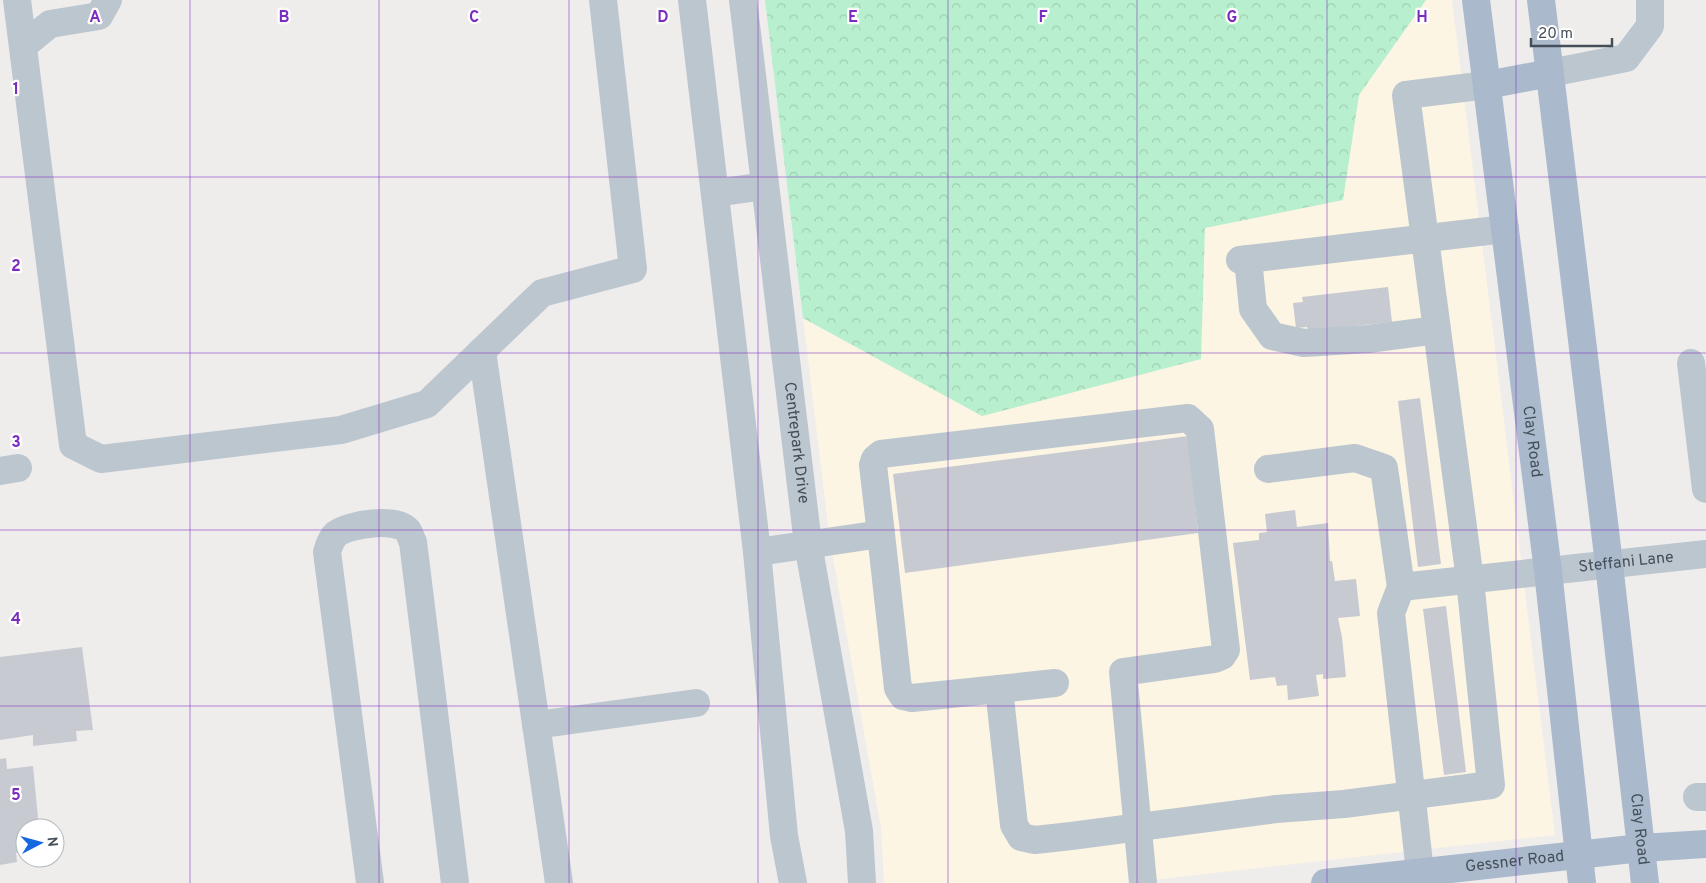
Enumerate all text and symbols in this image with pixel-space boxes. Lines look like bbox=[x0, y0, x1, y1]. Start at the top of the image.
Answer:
text: A bbox=[89, 8, 101, 28]
text: B bbox=[278, 8, 290, 28]
text: C bbox=[469, 8, 479, 28]
text: D bbox=[657, 8, 669, 28]
text: E bbox=[848, 8, 858, 28]
text: F bbox=[1038, 8, 1048, 28]
text: G bbox=[1227, 8, 1237, 28]
text: H bbox=[1416, 8, 1428, 28]
scale bar bbox=[1531, 15, 1612, 47]
text: 20 m bbox=[1538, 25, 1573, 44]
text: 1 bbox=[13, 80, 19, 100]
text: 2 bbox=[11, 257, 21, 277]
street label: Centrepark Drive bbox=[779, 381, 813, 505]
street label: Clay Road bbox=[1517, 404, 1546, 479]
text: 3 bbox=[11, 433, 21, 453]
street label: Steffani Lane bbox=[1578, 548, 1675, 578]
text: 4 bbox=[11, 610, 21, 630]
text: 5 bbox=[11, 786, 21, 806]
street label: Clay Road bbox=[1625, 792, 1653, 866]
north arrow bbox=[15, 818, 65, 868]
text: N bbox=[42, 836, 60, 848]
street label: Gessner Road bbox=[1464, 847, 1565, 877]

